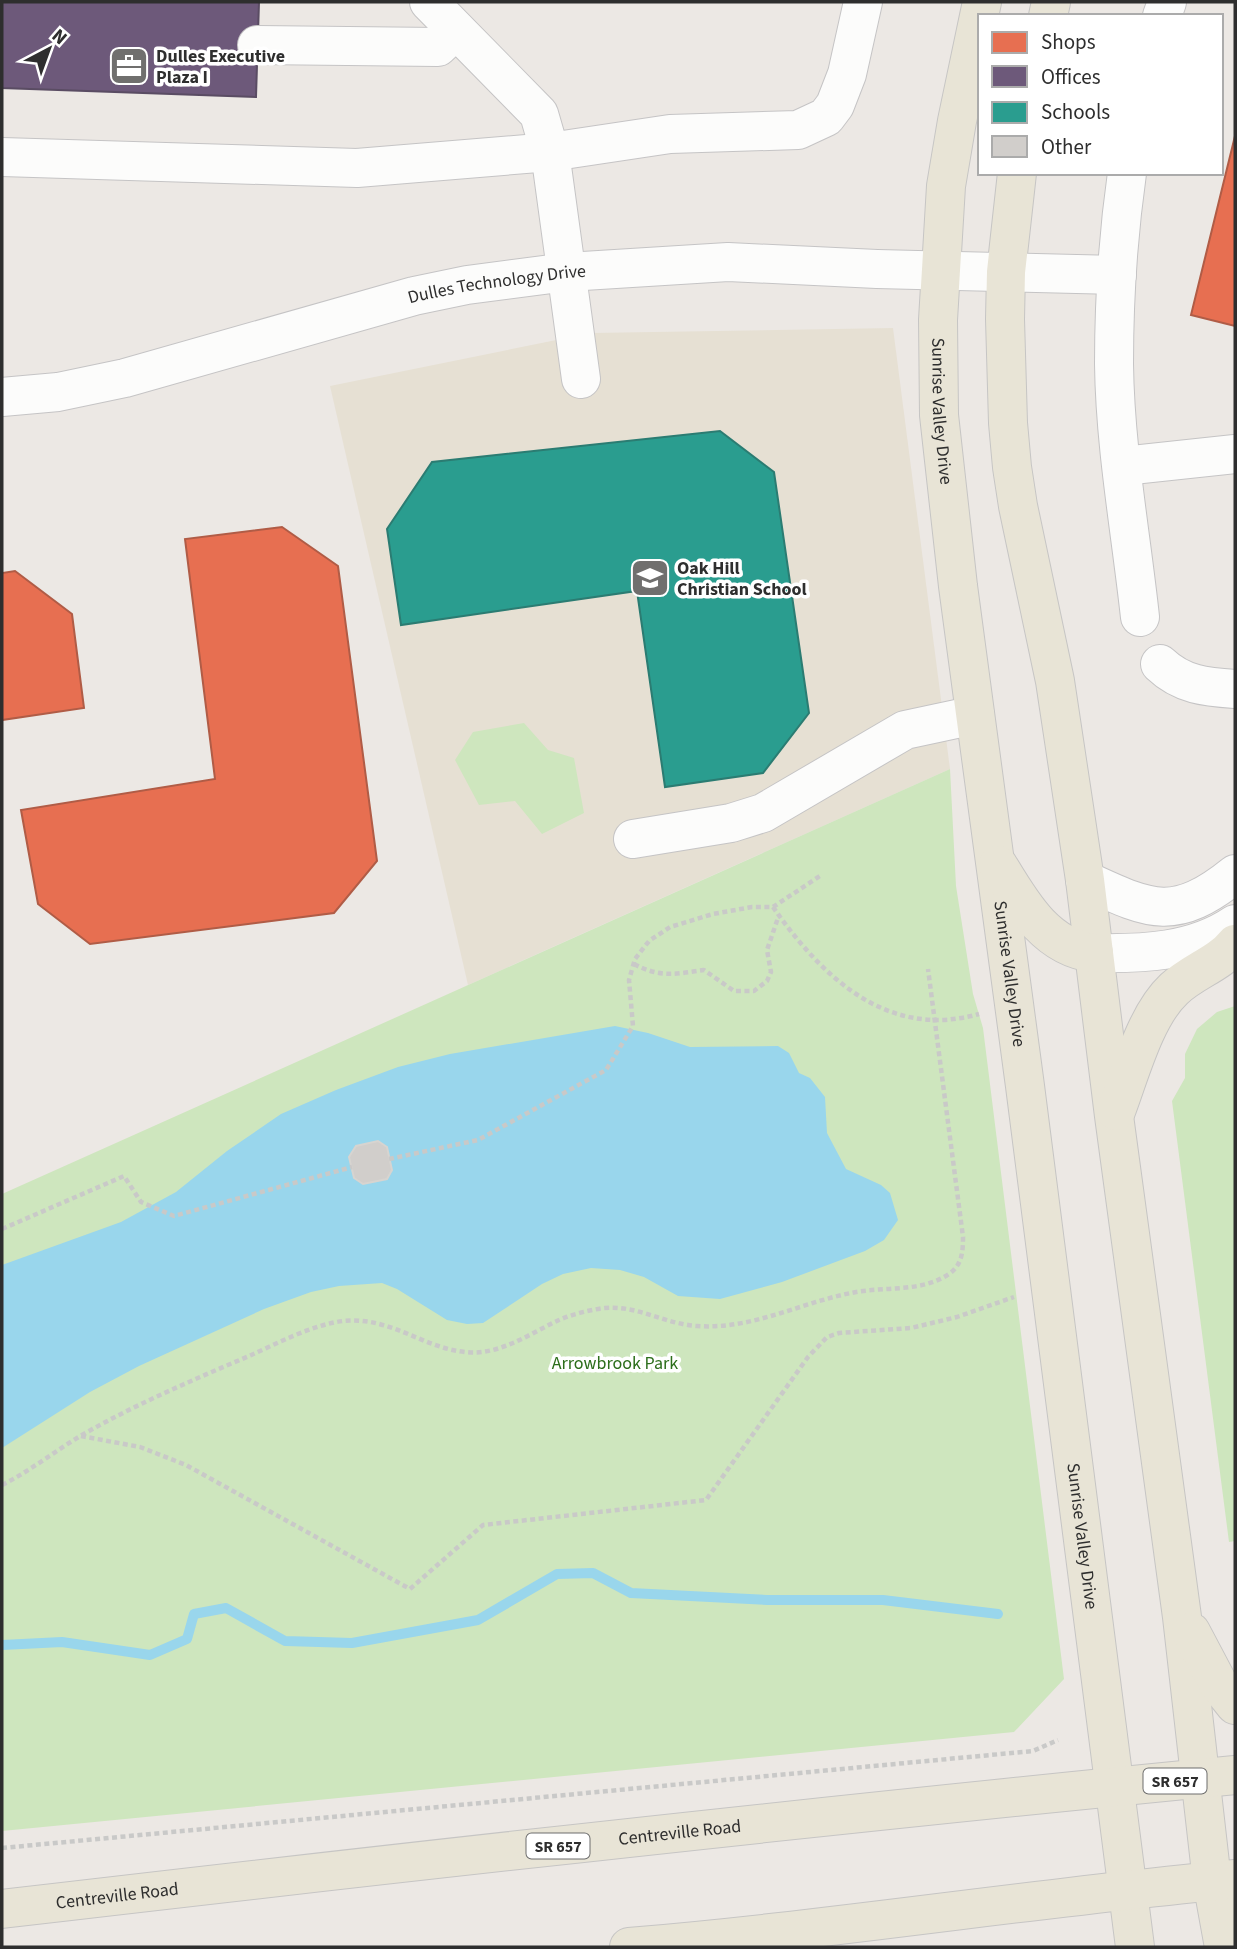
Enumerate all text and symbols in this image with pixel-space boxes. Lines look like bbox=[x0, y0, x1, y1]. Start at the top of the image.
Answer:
north arrow bbox=[14, 14, 84, 84]
legend bbox=[978, 14, 1223, 175]
text: N bbox=[46, 23, 73, 52]
text: Shops bbox=[1041, 27, 1096, 57]
place label: Dulles Executive Plaza I bbox=[156, 44, 285, 90]
office icon: Dulles Executive Plaza I bbox=[108, 45, 150, 87]
text: Offices bbox=[1041, 62, 1101, 92]
text: Schools bbox=[1041, 97, 1110, 127]
text: Other bbox=[1041, 132, 1092, 162]
street label: Dulles Technology Drive bbox=[405, 259, 587, 310]
street label: Sunrise Valley Drive bbox=[925, 337, 959, 486]
place label: Oak Hill Christian School bbox=[677, 556, 807, 602]
school or university icon: Oak Hill Christian School bbox=[629, 557, 671, 599]
street label: Sunrise Valley Drive bbox=[987, 899, 1032, 1049]
park label: Arrowbrook Park bbox=[552, 1351, 678, 1376]
street label: Sunrise Valley Drive bbox=[1060, 1461, 1104, 1611]
road number: SR 657 bbox=[1144, 1768, 1206, 1794]
street label: Centreville Road bbox=[617, 1814, 742, 1852]
road number: SR 657 bbox=[526, 1834, 590, 1858]
street label: Centreville Road bbox=[54, 1877, 180, 1916]

